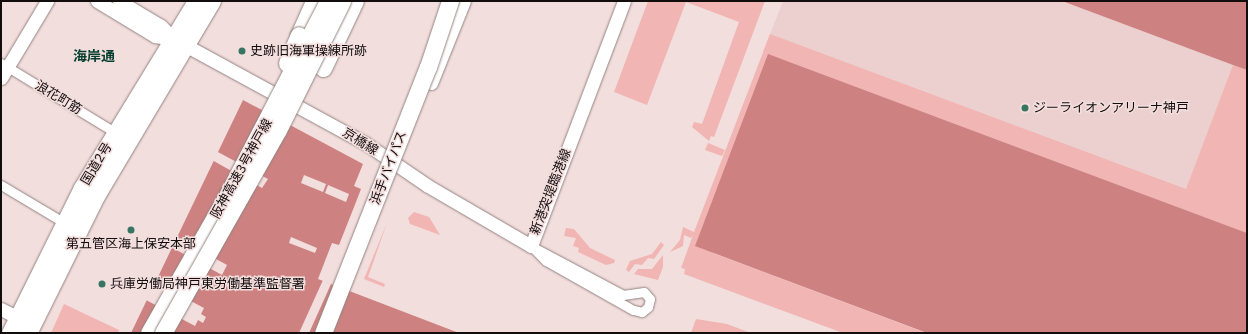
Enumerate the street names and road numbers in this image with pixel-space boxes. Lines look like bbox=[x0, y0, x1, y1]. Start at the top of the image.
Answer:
street label: 浪花町筋 bbox=[32, 78, 84, 118]
street label: 阪神高速3号神戸線 bbox=[208, 116, 276, 222]
street label: 京橋線 bbox=[339, 125, 381, 159]
street label: 浜手バイパス bbox=[368, 129, 410, 207]
street label: 国道2号 bbox=[78, 140, 116, 188]
street label: 新港突堤臨港線 bbox=[527, 147, 575, 237]

